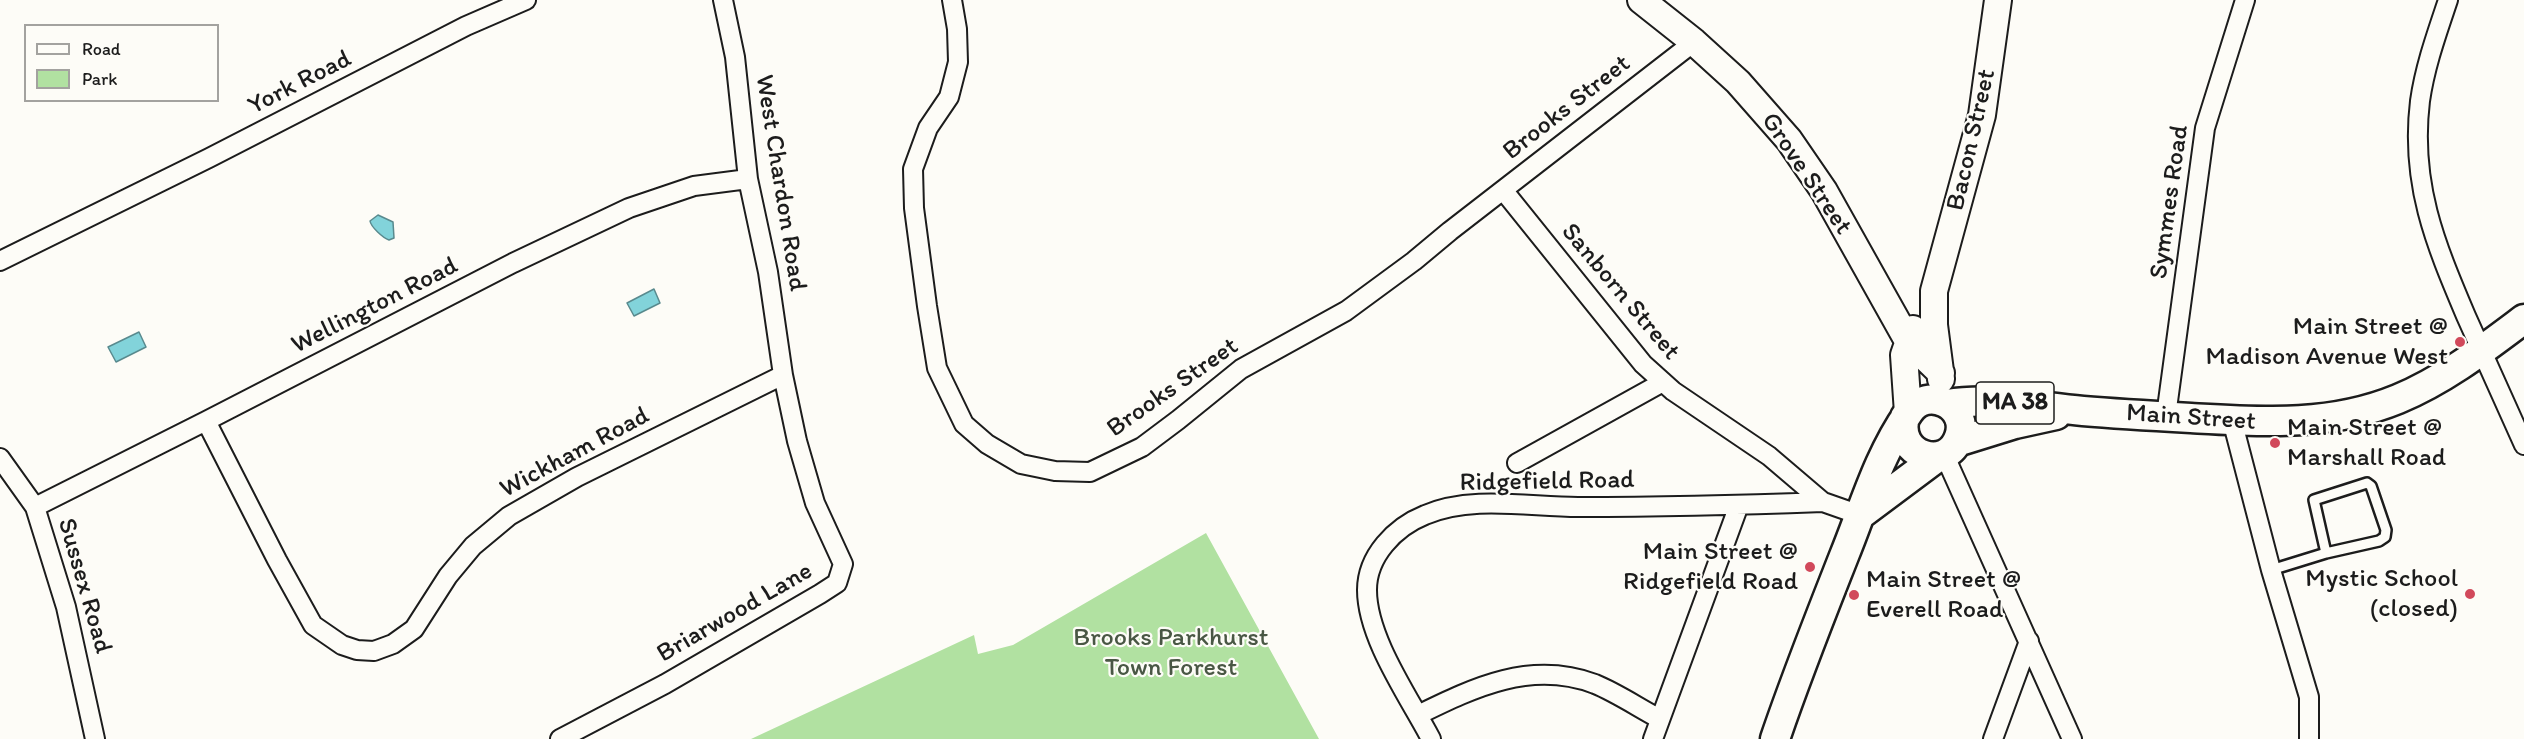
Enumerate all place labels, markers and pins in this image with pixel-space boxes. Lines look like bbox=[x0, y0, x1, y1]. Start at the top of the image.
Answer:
place label: Main Street @ Madison Avenue West bbox=[2205, 311, 2448, 372]
marker: Main Street @ Madison Avenue West bbox=[2453, 335, 2467, 349]
place label: Main Street @ Marshall Road bbox=[2287, 412, 2446, 473]
marker: Main Street @ Marshall Road bbox=[2268, 436, 2282, 450]
place label: Main Street @ Ridgefield Road bbox=[1623, 536, 1798, 598]
marker: Main Street @ Ridgefield Road bbox=[1803, 560, 1817, 574]
place label: Mystic School (closed) bbox=[2305, 563, 2458, 624]
place label: Main Street @ Everell Road bbox=[1866, 564, 2021, 626]
marker: Mystic School (closed) bbox=[2463, 587, 2477, 601]
marker: Main Street @ Everell Road bbox=[1847, 588, 1861, 602]

